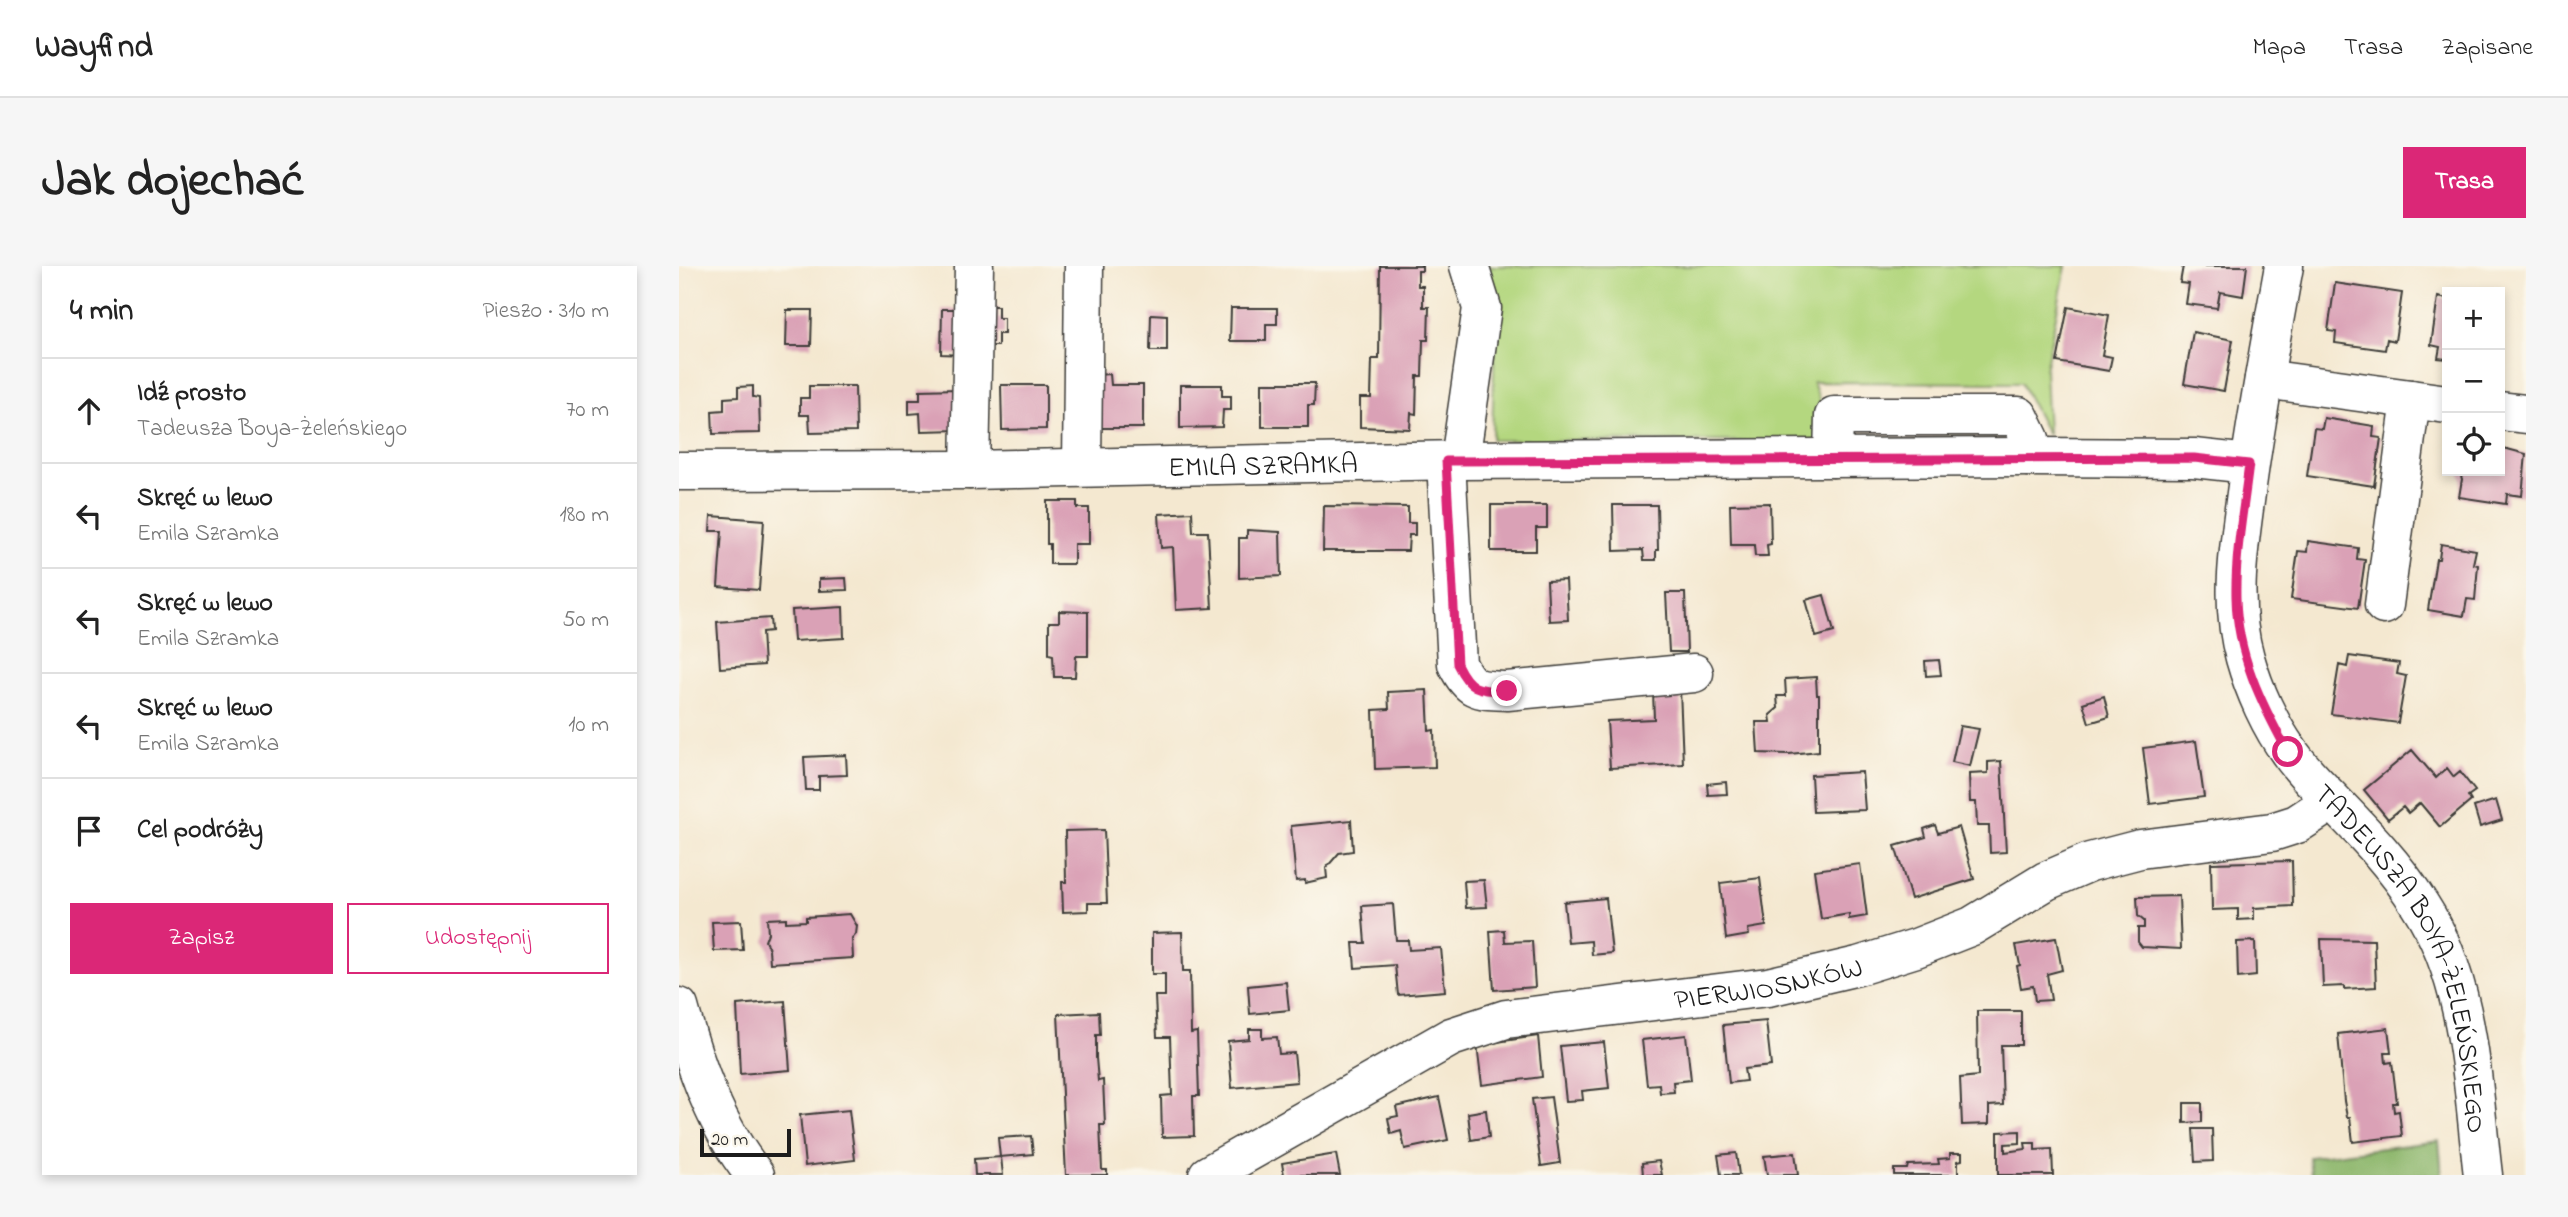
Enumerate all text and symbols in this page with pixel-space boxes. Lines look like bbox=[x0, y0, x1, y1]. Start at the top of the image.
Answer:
text: Wayfind bbox=[35, 24, 153, 72]
text: Mapa bbox=[2252, 31, 2306, 66]
text: Trasa bbox=[2344, 31, 2403, 66]
text: Zapisane bbox=[2441, 31, 2533, 66]
text: Jak dojechać bbox=[42, 146, 303, 218]
button: Trasa bbox=[2403, 147, 2526, 218]
map controls bbox=[2442, 287, 2505, 476]
button: + bbox=[2442, 287, 2505, 350]
text: 4 min bbox=[70, 290, 133, 334]
text: Pieszo · 310 m bbox=[483, 295, 609, 328]
button: − bbox=[2442, 350, 2505, 413]
text: Idź prosto bbox=[137, 375, 246, 413]
icon: ahead bbox=[70, 392, 108, 430]
text: 70 m bbox=[566, 394, 609, 427]
text: Tadeusza Boya-Żeleńskiego bbox=[137, 413, 407, 446]
button: locate bbox=[2442, 413, 2505, 476]
street label: EMILA SZRAMKA bbox=[1168, 445, 1358, 490]
text: Skręć w lewo bbox=[137, 480, 273, 518]
icon: left bbox=[70, 497, 108, 535]
text: 180 m bbox=[560, 499, 609, 532]
text: Emila Szramka bbox=[137, 518, 279, 551]
text: Skręć w lewo bbox=[137, 585, 273, 623]
icon: left bbox=[70, 602, 108, 640]
text: 50 m bbox=[562, 604, 609, 637]
text: Emila Szramka bbox=[137, 623, 279, 656]
route end bbox=[1491, 675, 1522, 706]
text: Skręć w lewo bbox=[137, 690, 273, 728]
icon: left bbox=[70, 707, 108, 745]
text: 10 m bbox=[568, 709, 609, 742]
text: Emila Szramka bbox=[137, 728, 279, 761]
route start bbox=[2272, 736, 2303, 767]
street label: TADEUSZA BOYA-ŻELEŃSKIEGO bbox=[2303, 776, 2495, 1135]
icon: arrive bbox=[70, 812, 108, 850]
text: Cel podróży bbox=[137, 812, 263, 850]
button: Zapisz bbox=[70, 903, 333, 974]
button: Udostępnij bbox=[347, 903, 609, 974]
street label: PIERWIOSNKÓW bbox=[1672, 949, 1867, 1022]
scale bar bbox=[700, 1126, 791, 1158]
text: 20 m bbox=[711, 1127, 748, 1154]

